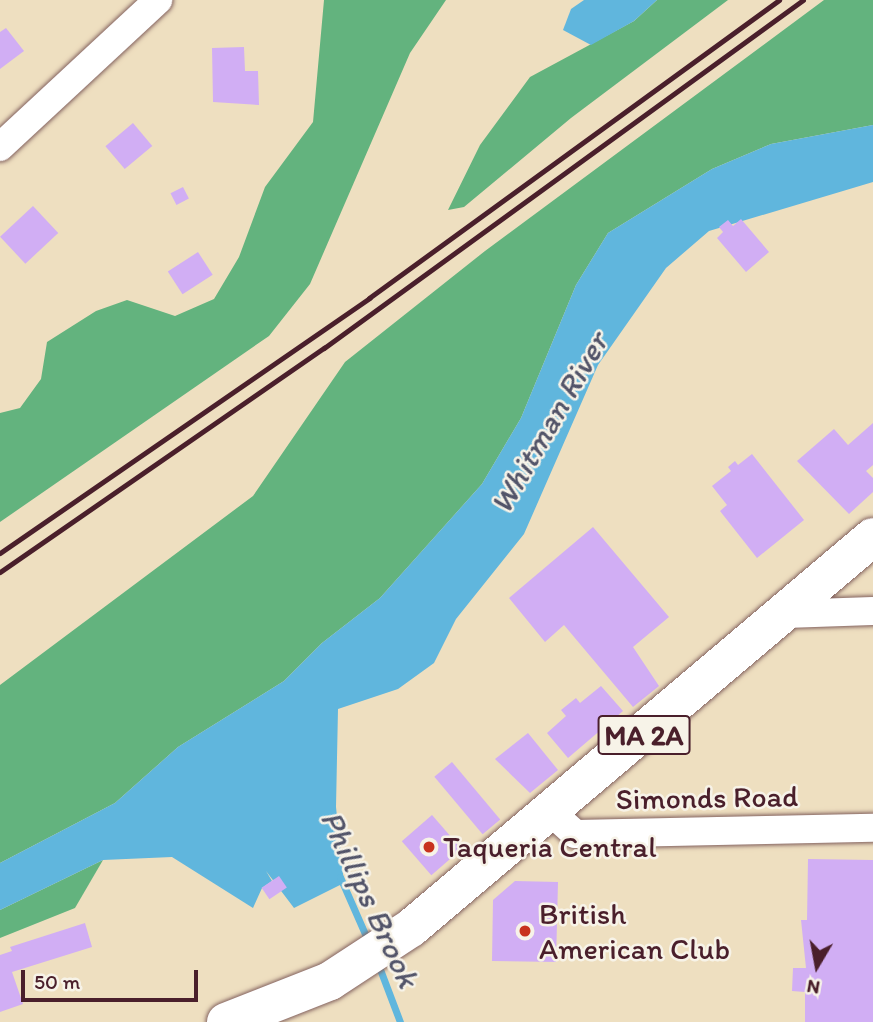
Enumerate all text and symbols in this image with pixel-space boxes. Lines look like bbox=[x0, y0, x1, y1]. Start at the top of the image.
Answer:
water label: Whitman River bbox=[482, 326, 616, 520]
road number: MA 2A bbox=[597, 710, 691, 760]
street label: Simonds Road bbox=[616, 778, 798, 818]
water label: Phillips Brook bbox=[312, 804, 428, 994]
place label: Taqueria Central bbox=[443, 829, 656, 865]
marker: Taqueria Central bbox=[421, 839, 437, 855]
place label: British American Club bbox=[539, 896, 730, 967]
marker: British American Club bbox=[517, 923, 533, 939]
north arrow bbox=[782, 931, 852, 1001]
scale bar bbox=[24, 956, 201, 1000]
text: 50 m bbox=[34, 969, 80, 994]
text: N bbox=[805, 975, 822, 1000]

